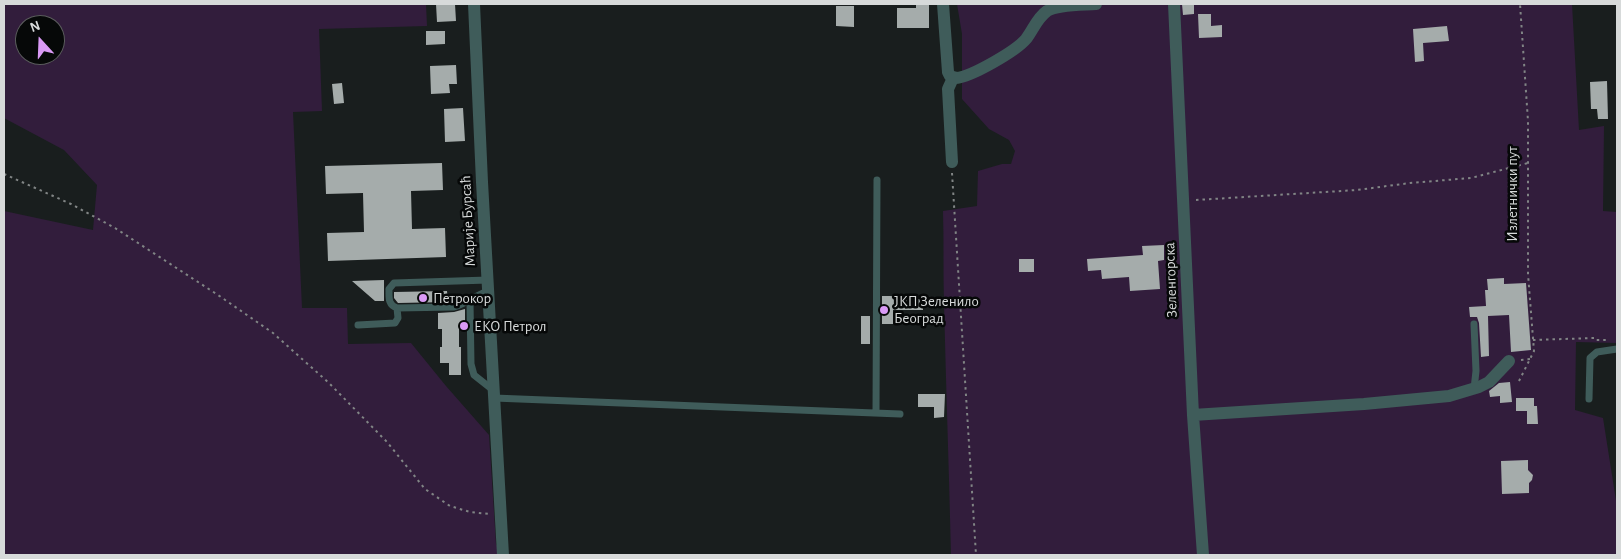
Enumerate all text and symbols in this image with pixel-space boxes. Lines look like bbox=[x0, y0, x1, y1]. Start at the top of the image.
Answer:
north arrow bbox=[15, 15, 65, 65]
text: N bbox=[28, 19, 42, 35]
street label: Излетнички пут bbox=[1503, 146, 1521, 242]
street label: Марије Бурсаћ bbox=[457, 175, 479, 267]
street label: Зеленгорска bbox=[1161, 242, 1181, 318]
place label: Петрокор bbox=[433, 289, 491, 307]
marker: Петрокор bbox=[417, 292, 429, 304]
place label: ЈКП Зеленило Београд bbox=[894, 292, 979, 327]
marker: ЈКП Зеленило Београд bbox=[878, 304, 890, 316]
place label: ЕКО Петрол bbox=[474, 317, 547, 335]
marker: ЕКО Петрол bbox=[458, 320, 470, 332]

